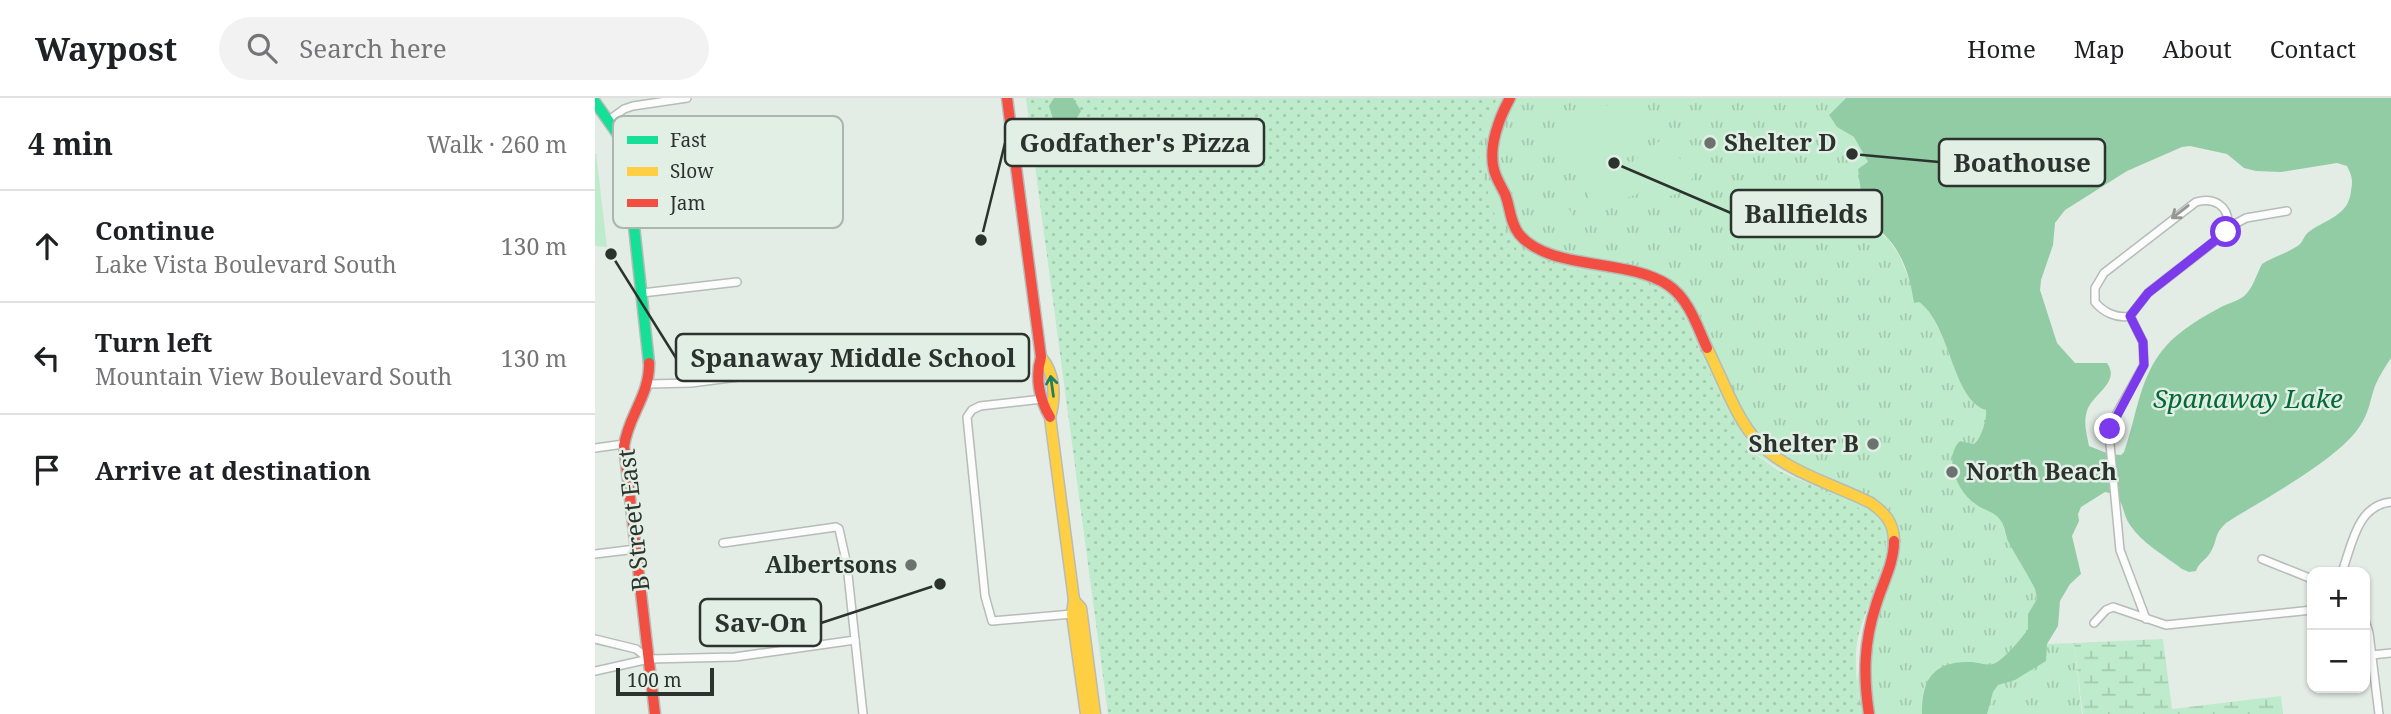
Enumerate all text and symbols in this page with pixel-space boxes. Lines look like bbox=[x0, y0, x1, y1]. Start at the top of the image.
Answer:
search box bbox=[219, 17, 709, 80]
text: Waypost bbox=[35, 26, 177, 71]
icon: search bbox=[243, 29, 281, 67]
text: Search here bbox=[299, 30, 447, 66]
text: Home bbox=[1967, 32, 2036, 65]
text: Map bbox=[2074, 32, 2125, 65]
text: About bbox=[2163, 32, 2232, 65]
text: Contact bbox=[2270, 32, 2356, 65]
legend bbox=[613, 116, 843, 228]
callout: Godfather's Pizza bbox=[1005, 119, 1264, 166]
text: 4 min bbox=[28, 123, 113, 164]
text: Godfather's Pizza bbox=[1019, 124, 1251, 160]
place label: Shelter D bbox=[1724, 125, 1837, 158]
text: Fast bbox=[670, 127, 707, 153]
text: Walk · 260 m bbox=[427, 128, 567, 160]
marker: Shelter D bbox=[1702, 135, 1718, 151]
callout: Boathouse bbox=[1939, 139, 2105, 186]
text: Boathouse bbox=[1953, 144, 2091, 180]
text: Slow bbox=[670, 158, 714, 184]
text: Jam bbox=[669, 190, 705, 216]
callout: Ballfields bbox=[1731, 190, 1882, 237]
text: Ballfields bbox=[1744, 195, 1868, 231]
one-way arrow bbox=[2171, 205, 2189, 220]
text: Continue bbox=[95, 212, 215, 248]
route start bbox=[2210, 216, 2241, 247]
icon: ahead bbox=[28, 227, 66, 265]
text: 130 m bbox=[501, 230, 567, 262]
text: Lake Vista Boulevard South bbox=[95, 248, 396, 280]
text: Turn left bbox=[95, 324, 212, 360]
callout: Spanaway Middle School bbox=[676, 334, 1029, 381]
icon: left bbox=[28, 339, 66, 377]
text: Spanaway Middle School bbox=[690, 339, 1016, 375]
text: 130 m bbox=[501, 342, 567, 374]
text: Mountain View Boulevard South bbox=[95, 360, 452, 392]
one-way arrow bbox=[1045, 375, 1058, 398]
water label: Spanaway Lake bbox=[2153, 380, 2343, 416]
route end bbox=[2094, 413, 2125, 444]
place label: Shelter B bbox=[1749, 426, 1859, 459]
marker: Shelter B bbox=[1865, 436, 1881, 452]
street label: B Street East bbox=[609, 447, 656, 593]
icon: arrive bbox=[28, 451, 66, 489]
text: Arrive at destination bbox=[95, 452, 371, 488]
place label: North Beach bbox=[1966, 454, 2117, 487]
marker: North Beach bbox=[1944, 464, 1960, 480]
place label: Albertsons bbox=[765, 547, 897, 580]
marker: Albertsons bbox=[903, 557, 919, 573]
map controls bbox=[2307, 567, 2370, 693]
button: + bbox=[2307, 567, 2370, 630]
callout: Sav-On bbox=[700, 599, 821, 646]
text: Sav-On bbox=[715, 604, 807, 640]
button: − bbox=[2307, 630, 2370, 693]
scale bar bbox=[616, 665, 714, 697]
text: 100 m bbox=[627, 667, 682, 693]

